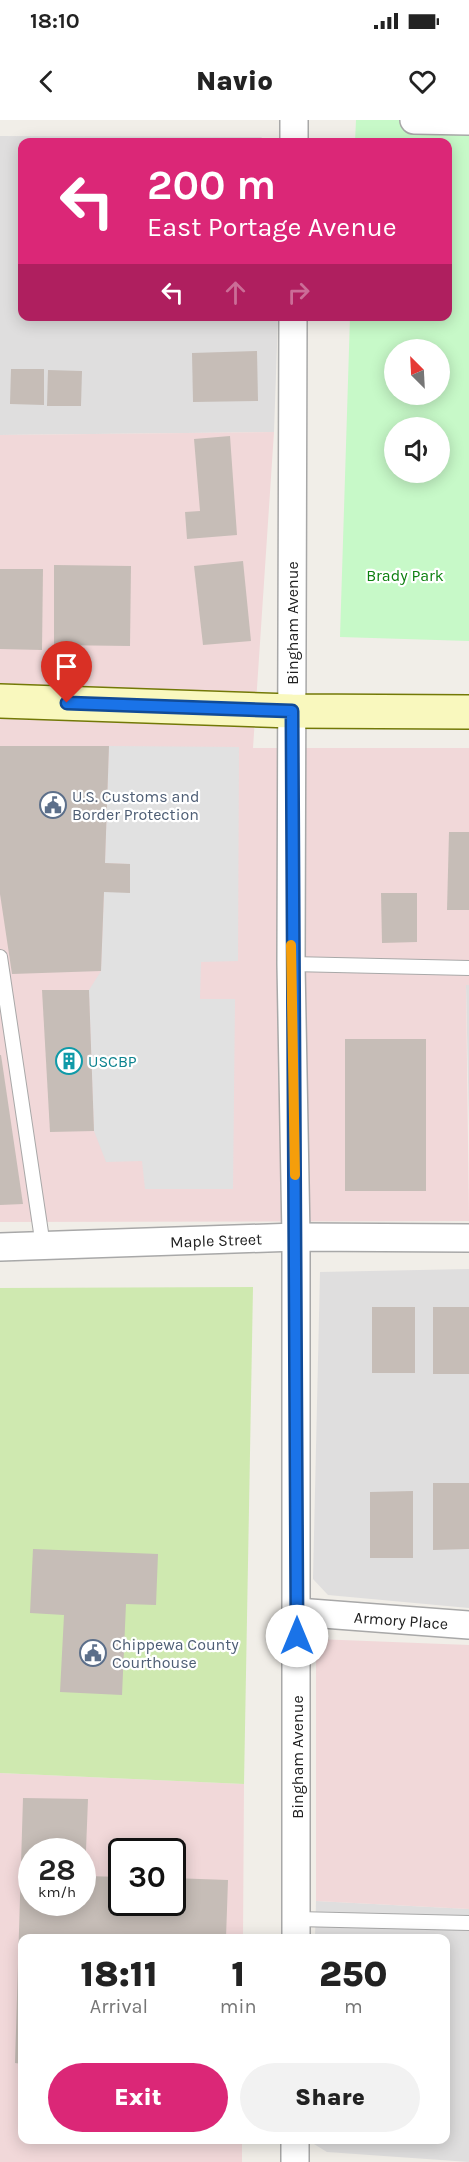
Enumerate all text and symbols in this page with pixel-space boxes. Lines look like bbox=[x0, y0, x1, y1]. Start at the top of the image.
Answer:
text: 18:10 bbox=[30, 8, 80, 34]
icon: back bbox=[30, 65, 63, 98]
text: Navio bbox=[196, 65, 273, 97]
icon: heart bbox=[406, 65, 439, 98]
text: 200 m bbox=[147, 160, 276, 210]
icon: left bbox=[48, 162, 126, 240]
text: East Portage Avenue bbox=[147, 211, 397, 243]
icon: left bbox=[156, 276, 189, 309]
icon: ahead bbox=[219, 276, 252, 309]
icon: right bbox=[282, 276, 315, 309]
north arrow bbox=[384, 339, 450, 405]
map controls bbox=[384, 339, 450, 483]
button: sound bbox=[384, 417, 450, 483]
street label: Bingham Avenue bbox=[283, 561, 302, 685]
park label: Brady Park bbox=[366, 566, 444, 585]
pin bbox=[41, 641, 92, 703]
icon: arrive bbox=[50, 650, 83, 683]
place label: U.S. Customs and Border Protection bbox=[72, 787, 199, 824]
public building icon: U.S. Customs and Border Protection bbox=[38, 790, 68, 820]
building icon: USCBP bbox=[54, 1046, 84, 1076]
place label: USCBP bbox=[88, 1052, 137, 1071]
street label: Maple Street bbox=[170, 1229, 262, 1252]
position arrow bbox=[265, 1604, 329, 1668]
street label: Armory Place bbox=[353, 1608, 449, 1633]
place label: Chippewa County Courthouse bbox=[112, 1635, 239, 1672]
public building icon: Chippewa County Courthouse bbox=[78, 1638, 108, 1668]
street label: Bingham Avenue bbox=[288, 1695, 307, 1819]
speed limit sign: 30 bbox=[108, 1838, 186, 1916]
text: 28 bbox=[38, 1852, 76, 1888]
text: km/h bbox=[38, 1883, 76, 1901]
text: 18:11 bbox=[80, 1953, 158, 1995]
text: 1 bbox=[231, 1953, 245, 1995]
text: 250 bbox=[319, 1953, 388, 1995]
text: Arrival bbox=[90, 1995, 148, 2018]
text: min bbox=[220, 1995, 257, 2018]
text: m bbox=[344, 1995, 363, 2018]
button: Exit bbox=[48, 2063, 228, 2132]
button: Share bbox=[240, 2063, 420, 2132]

